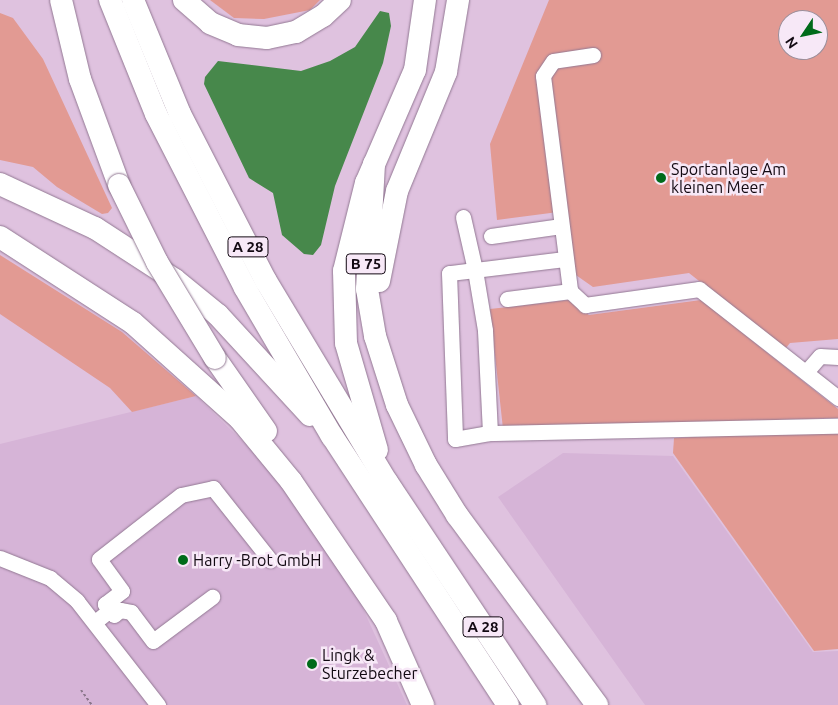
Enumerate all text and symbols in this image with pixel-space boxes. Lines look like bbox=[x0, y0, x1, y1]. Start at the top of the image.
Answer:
north arrow bbox=[778, 10, 828, 60]
text: N bbox=[782, 34, 801, 52]
place label: Sportanlage Am kleinen Meer bbox=[671, 159, 786, 197]
marker: Sportanlage Am kleinen Meer bbox=[655, 172, 667, 184]
road number: A 28 bbox=[227, 234, 269, 260]
road number: B 75 bbox=[345, 252, 387, 276]
place label: Harry -Brot GmbH bbox=[193, 550, 321, 570]
marker: Harry -Brot GmbH bbox=[177, 554, 189, 566]
road number: A 28 bbox=[462, 614, 504, 640]
place label: Lingk & Sturzebecher bbox=[322, 645, 418, 683]
marker: Lingk & Sturzebecher bbox=[306, 658, 318, 670]

